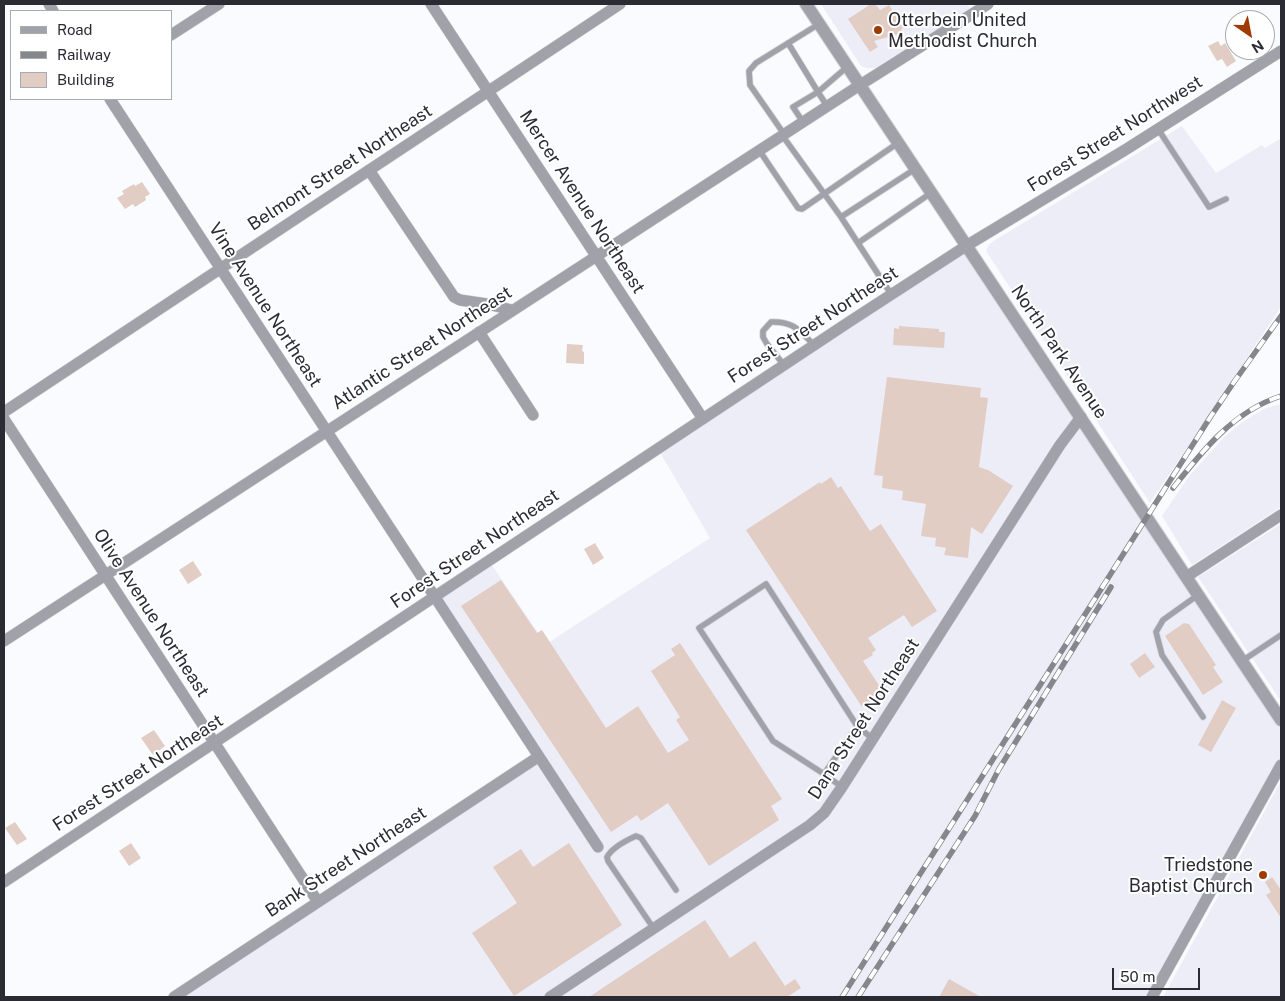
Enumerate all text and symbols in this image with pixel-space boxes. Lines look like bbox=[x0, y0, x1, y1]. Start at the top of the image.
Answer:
place label: Otterbein United Methodist Church bbox=[888, 9, 1037, 52]
legend bbox=[10, 10, 172, 100]
north arrow bbox=[1225, 10, 1275, 60]
text: Road bbox=[57, 21, 93, 38]
marker: Otterbein United Methodist Church bbox=[872, 24, 884, 36]
text: N bbox=[1249, 37, 1267, 56]
text: Railway bbox=[57, 46, 111, 63]
text: Building bbox=[57, 71, 115, 88]
street label: Forest Street Northwest bbox=[1024, 71, 1206, 197]
street label: Belmont Street Northeast bbox=[244, 100, 436, 236]
street label: Mercer Avenue Northeast bbox=[515, 106, 649, 298]
street label: Vine Avenue Northeast bbox=[204, 219, 326, 391]
street label: Forest Street Northeast bbox=[724, 262, 902, 388]
street label: North Park Avenue bbox=[1006, 281, 1112, 423]
street label: Atlantic Street Northeast bbox=[328, 282, 516, 414]
street label: Forest Street Northeast bbox=[387, 485, 563, 613]
street label: Olive Avenue Northeast bbox=[89, 525, 213, 701]
street label: Dana Street Northeast bbox=[804, 634, 924, 804]
street label: Forest Street Northeast bbox=[49, 710, 227, 836]
street label: Bank Street Northeast bbox=[262, 802, 430, 922]
place label: Triedstone Baptist Church bbox=[1129, 854, 1253, 896]
marker: Triedstone Baptist Church bbox=[1257, 869, 1269, 881]
scale bar bbox=[1115, 958, 1202, 990]
text: 50 m bbox=[1120, 968, 1155, 985]

